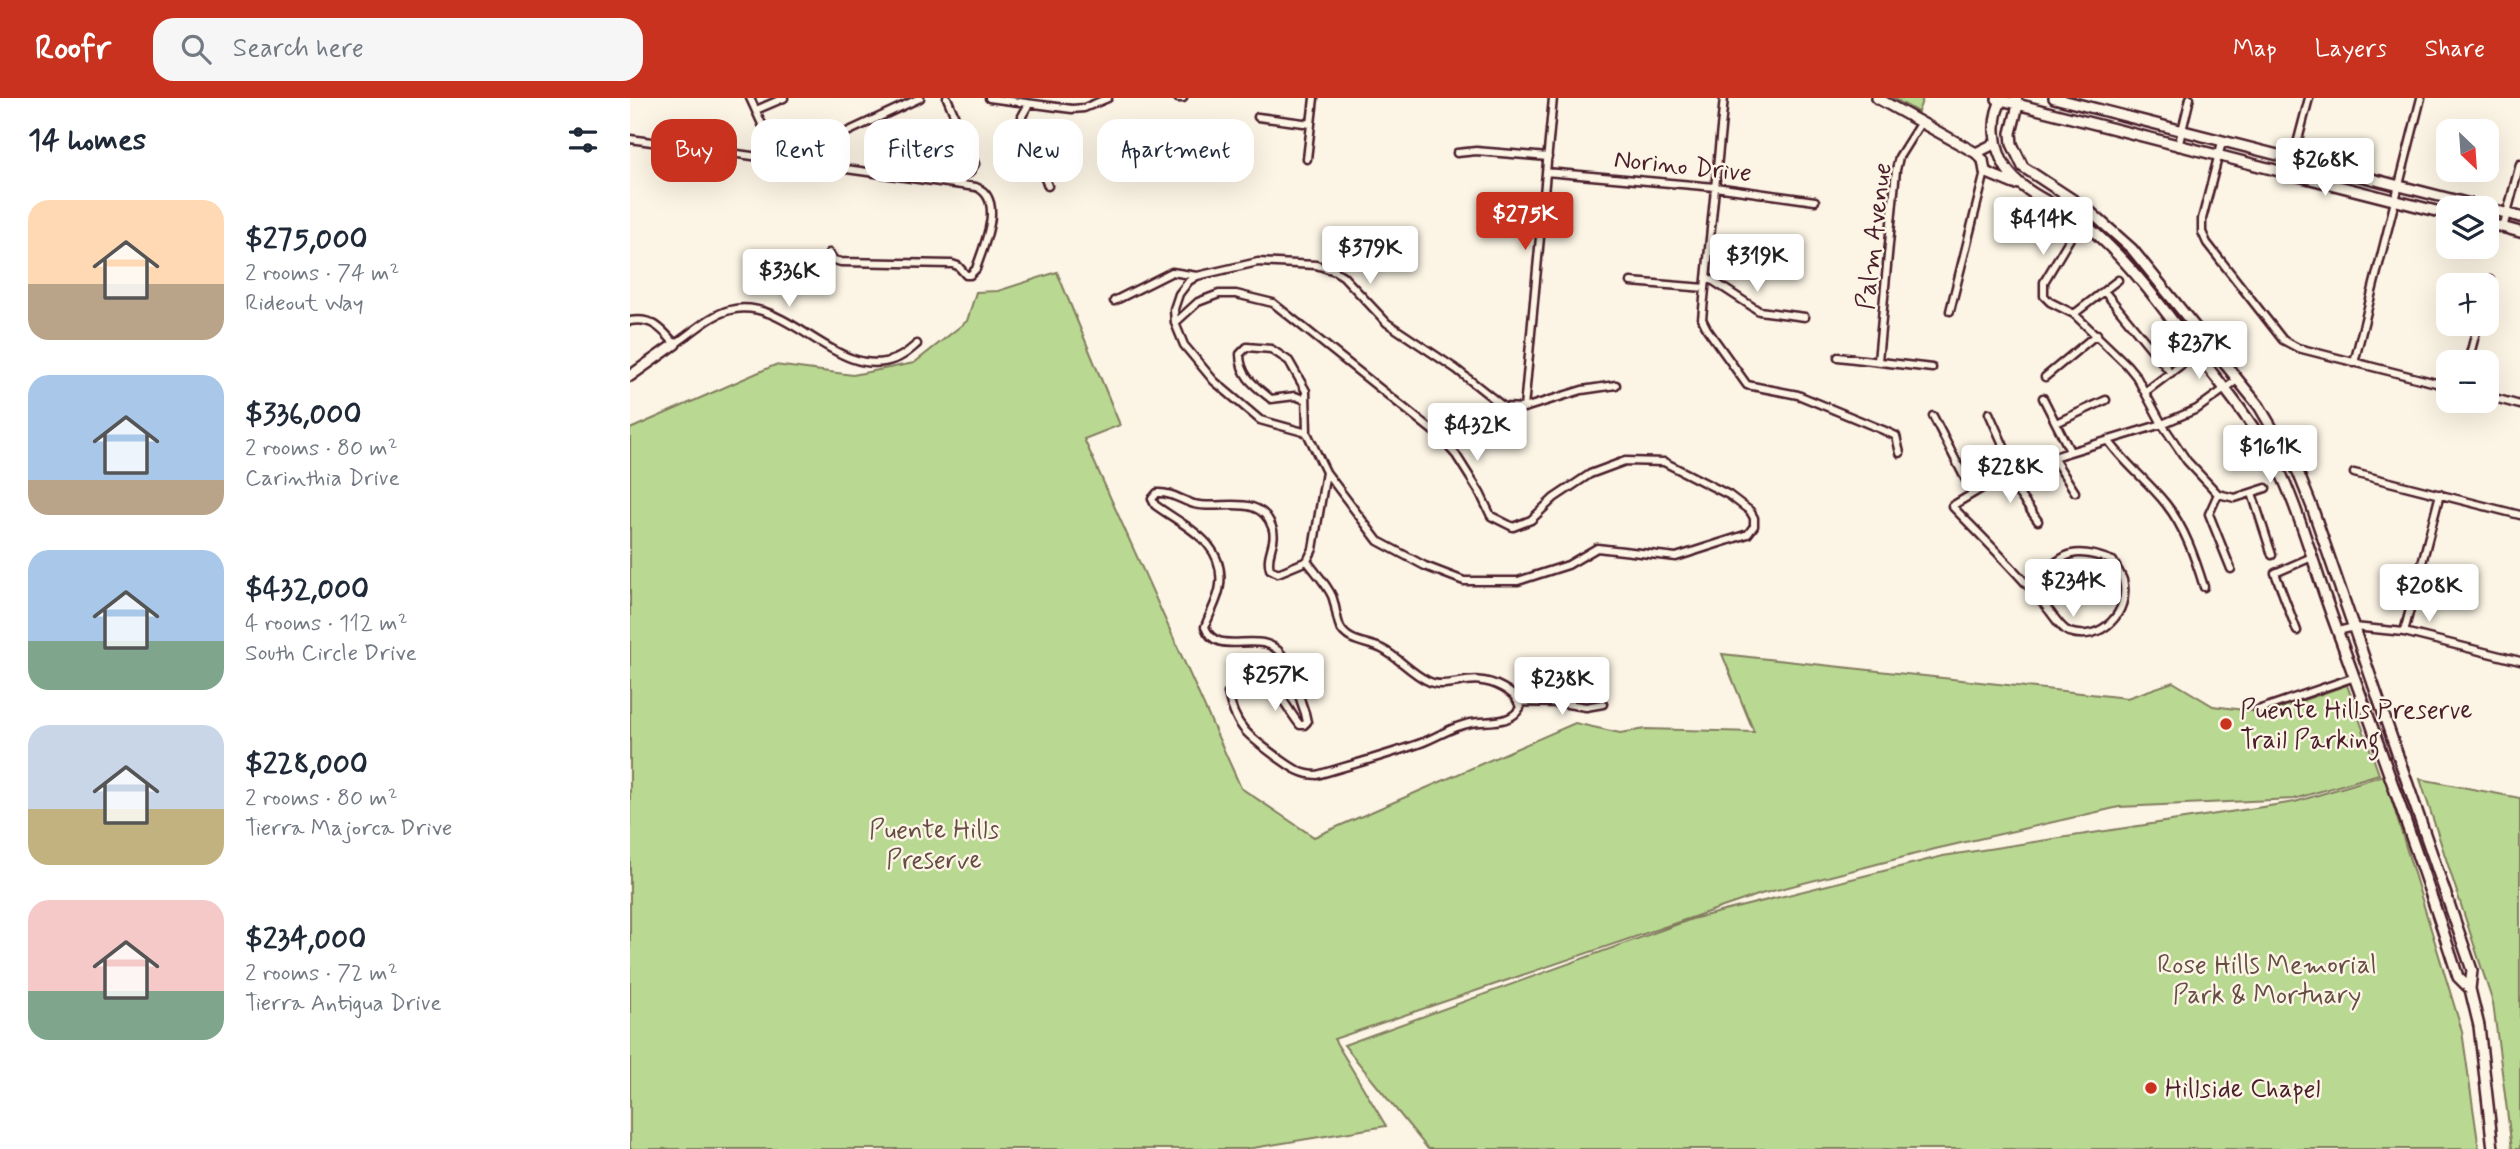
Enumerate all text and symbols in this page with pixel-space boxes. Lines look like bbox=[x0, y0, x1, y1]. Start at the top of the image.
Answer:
search box bbox=[153, 18, 643, 81]
text: Roofr bbox=[35, 27, 111, 71]
icon: search bbox=[177, 30, 215, 68]
text: Search here bbox=[233, 32, 364, 66]
text: Map bbox=[2233, 34, 2277, 65]
text: Layers bbox=[2315, 34, 2387, 65]
text: Share bbox=[2425, 34, 2485, 65]
chip: Buy bbox=[651, 119, 737, 182]
chip: Rent bbox=[751, 119, 850, 182]
chip: Filters bbox=[864, 119, 979, 182]
chip: New bbox=[993, 119, 1083, 182]
chip: Apartment bbox=[1097, 119, 1254, 182]
north arrow bbox=[2436, 119, 2499, 182]
map controls bbox=[2436, 119, 2499, 413]
text: 14 homes bbox=[28, 121, 146, 160]
icon: filters bbox=[564, 121, 602, 159]
pin: $268K bbox=[2276, 139, 2374, 198]
street label: Norino Drive bbox=[1612, 143, 1753, 191]
text: $268K bbox=[2292, 146, 2358, 176]
street label: Palm Avenue bbox=[1849, 161, 1901, 312]
pin: $275K bbox=[1476, 192, 1574, 252]
button: layers bbox=[2436, 196, 2499, 259]
pin: $414K bbox=[1994, 198, 2092, 257]
text: $275K bbox=[1492, 200, 1558, 230]
text: $414K bbox=[2010, 205, 2076, 235]
text: $275,000 bbox=[245, 220, 368, 259]
pin: $379K bbox=[1321, 226, 1419, 286]
icon: home bbox=[84, 228, 168, 312]
text: $379K bbox=[1338, 234, 1402, 264]
pin: $319K bbox=[1708, 234, 1806, 294]
text: $319K bbox=[1726, 242, 1788, 272]
pin: $336K bbox=[740, 250, 838, 309]
text: $336K bbox=[759, 257, 819, 287]
text: 2 rooms · 74 m² bbox=[245, 259, 400, 289]
button: + bbox=[2436, 273, 2499, 336]
text: Rideout Way bbox=[245, 289, 364, 319]
pin: $237K bbox=[2150, 322, 2248, 381]
text: $237K bbox=[2167, 329, 2231, 359]
button: − bbox=[2436, 350, 2499, 413]
text: $336,000 bbox=[245, 395, 362, 434]
icon: home bbox=[84, 403, 168, 487]
pin: $432K bbox=[1428, 404, 1526, 463]
text: $432K bbox=[1444, 411, 1510, 441]
pin: $161K bbox=[2221, 426, 2319, 485]
text: $161K bbox=[2239, 433, 2301, 463]
text: 2 rooms · 80 m² bbox=[245, 434, 398, 464]
pin: $228K bbox=[1961, 446, 2059, 505]
text: $228K bbox=[1977, 453, 2043, 483]
text: Carinthia Drive bbox=[245, 464, 400, 494]
pin: $234K bbox=[2024, 560, 2122, 619]
pin: $208K bbox=[2380, 564, 2478, 624]
text: $234K bbox=[2041, 567, 2105, 597]
text: $432,000 bbox=[245, 570, 369, 609]
text: $208K bbox=[2396, 572, 2462, 602]
icon: home bbox=[84, 578, 168, 662]
text: 4 rooms · 112 m² bbox=[245, 609, 408, 639]
text: South Circle Drive bbox=[245, 639, 417, 669]
pin: $257K bbox=[1226, 654, 1324, 713]
pin: $238K bbox=[1513, 658, 1611, 717]
text: $257K bbox=[1242, 661, 1308, 691]
text: $238K bbox=[1530, 665, 1594, 695]
place label: Puente Hills Preserve Trail Parking bbox=[2240, 694, 2473, 761]
marker: Puente Hills Preserve Trail Parking bbox=[2218, 716, 2234, 732]
text: $228,000 bbox=[245, 745, 368, 784]
icon: home bbox=[84, 753, 168, 837]
text: 2 rooms · 80 m² bbox=[245, 784, 398, 814]
text: Tierra Majorca Drive bbox=[245, 814, 452, 844]
park label: Puente Hills Preserve bbox=[869, 814, 999, 878]
text: $234,000 bbox=[245, 920, 366, 959]
icon: home bbox=[84, 928, 168, 1012]
park label: Rose Hills Memorial Park & Mortuary bbox=[2157, 949, 2377, 1013]
text: 2 rooms · 72 m² bbox=[245, 959, 398, 989]
text: Tierra Antigua Drive bbox=[245, 989, 442, 1019]
place label: Hillside Chapel bbox=[2165, 1073, 2321, 1107]
marker: Hillside Chapel bbox=[2143, 1080, 2159, 1096]

